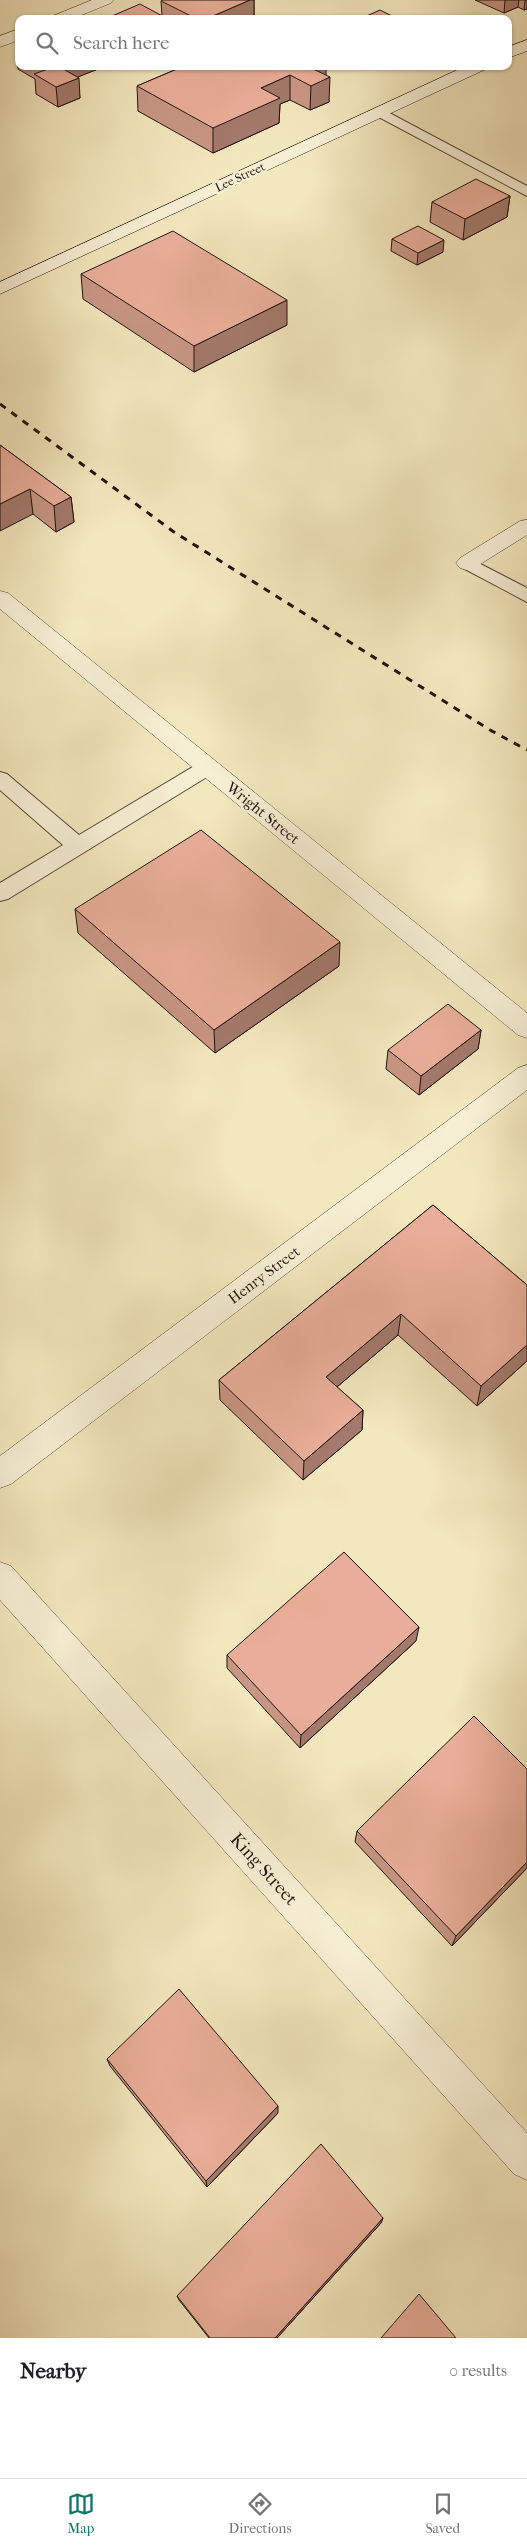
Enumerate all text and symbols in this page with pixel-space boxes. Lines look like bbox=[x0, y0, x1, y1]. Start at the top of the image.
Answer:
search box bbox=[15, 15, 512, 70]
icon: search bbox=[33, 29, 61, 57]
text: Search here bbox=[73, 32, 169, 54]
street label: Lee Street bbox=[213, 159, 268, 195]
street label: Wright Street bbox=[222, 777, 304, 848]
street label: Henry Street bbox=[225, 1242, 304, 1308]
street label: King Street bbox=[226, 1829, 302, 1910]
text: Nearby bbox=[20, 2359, 86, 2383]
text: 0 results bbox=[449, 2361, 507, 2380]
tab: Map bbox=[67, 2490, 95, 2537]
tab: Directions bbox=[229, 2490, 292, 2537]
tab: Saved bbox=[425, 2490, 460, 2537]

